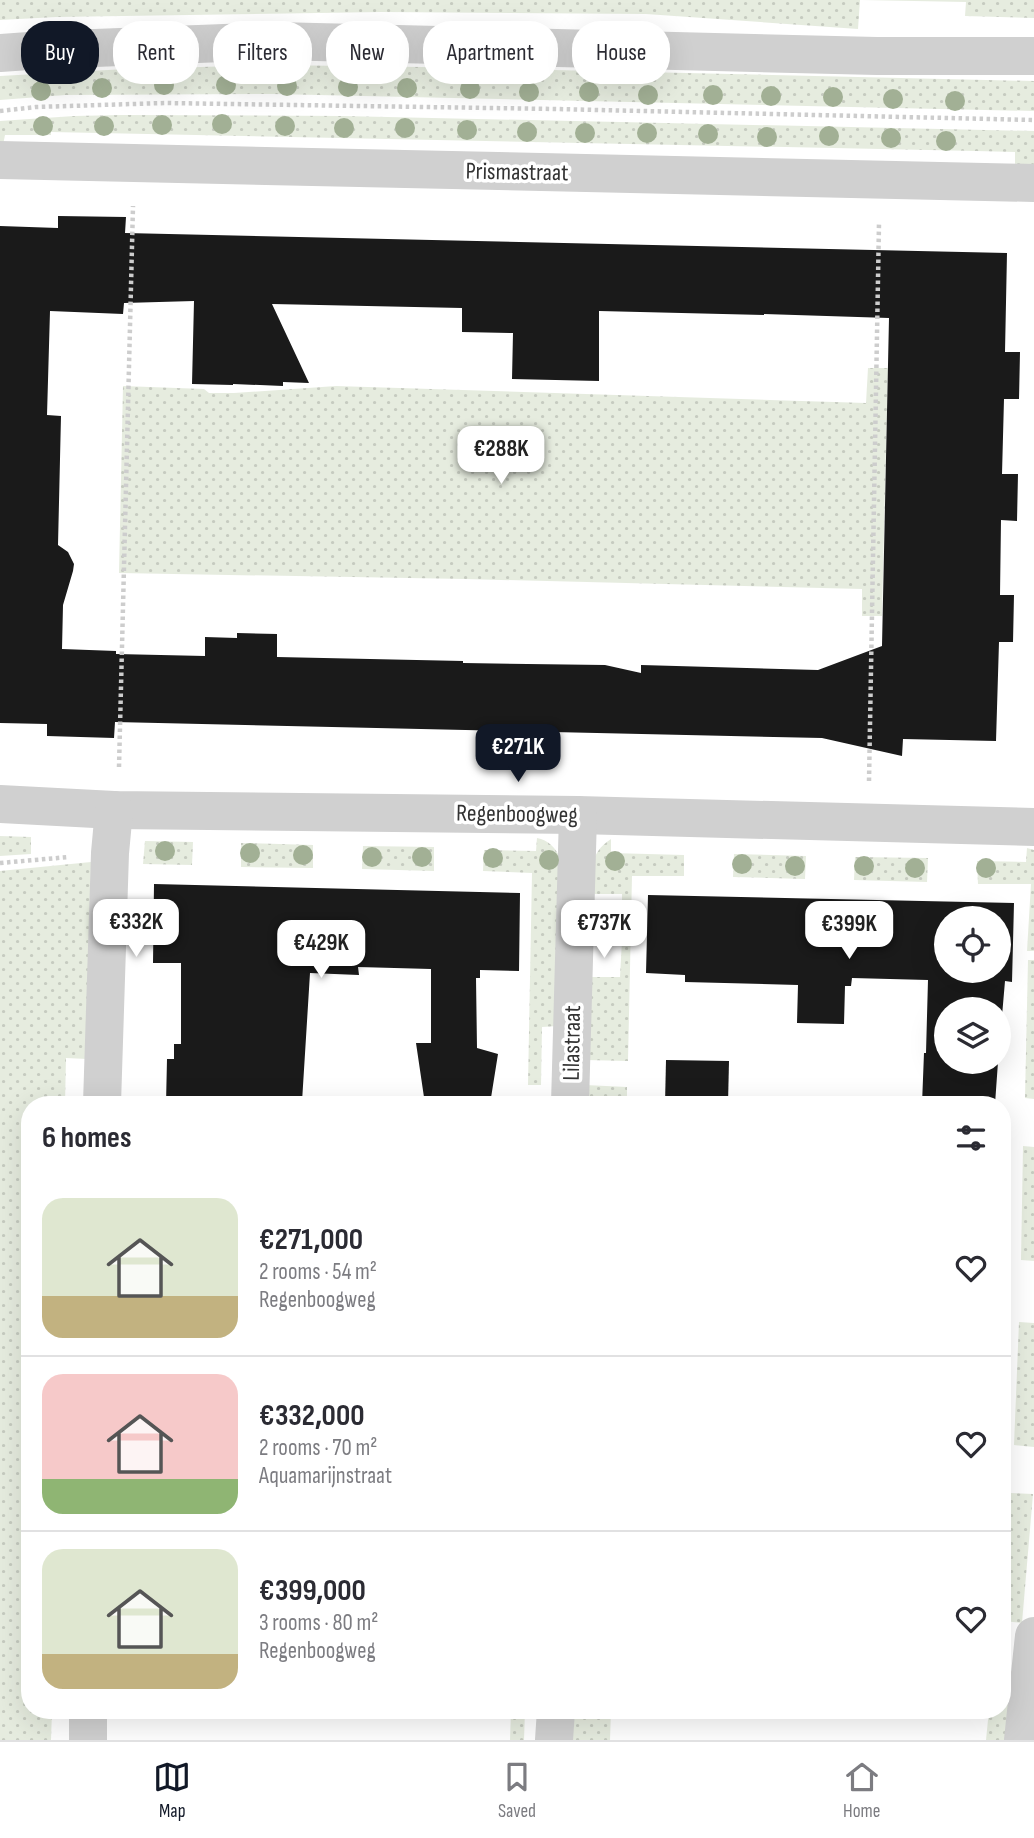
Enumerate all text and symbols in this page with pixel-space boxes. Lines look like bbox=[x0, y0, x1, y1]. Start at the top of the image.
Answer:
chip: Buy bbox=[21, 21, 99, 84]
chip: Rent bbox=[113, 21, 199, 84]
chip: Filters bbox=[213, 21, 312, 84]
chip: New bbox=[326, 21, 409, 84]
chip: Apartment bbox=[423, 21, 558, 84]
chip: House bbox=[572, 21, 670, 84]
street label: Prismastraat bbox=[465, 157, 569, 187]
pin: €288K bbox=[452, 426, 550, 486]
text: €288K bbox=[473, 435, 529, 463]
pin: €271K bbox=[469, 724, 567, 784]
text: €271K bbox=[492, 733, 544, 761]
street label: Regenboogweg bbox=[456, 798, 578, 830]
pin: €332K bbox=[87, 900, 185, 959]
pin: €737K bbox=[555, 900, 653, 960]
pin: €399K bbox=[800, 902, 898, 961]
map controls bbox=[934, 906, 1011, 1074]
button: locate bbox=[934, 906, 1011, 983]
text: €332K bbox=[109, 908, 163, 936]
text: €737K bbox=[577, 909, 631, 937]
text: €399K bbox=[821, 910, 877, 938]
pin: €429K bbox=[272, 920, 370, 980]
text: €429K bbox=[293, 929, 349, 957]
button: layers bbox=[934, 997, 1011, 1074]
street label: Lilastraat bbox=[557, 1005, 587, 1081]
icon: filters bbox=[952, 1119, 990, 1157]
text: 6 homes bbox=[42, 1120, 131, 1156]
text: €271,000 bbox=[259, 1222, 363, 1258]
icon: home bbox=[98, 1226, 182, 1310]
icon: heart bbox=[952, 1249, 990, 1287]
text: 2 rooms · 54 m² bbox=[259, 1258, 377, 1286]
text: Regenboogweg bbox=[259, 1286, 376, 1314]
text: €332,000 bbox=[259, 1398, 364, 1434]
icon: home bbox=[98, 1402, 182, 1486]
icon: heart bbox=[952, 1425, 990, 1463]
text: 2 rooms · 70 m² bbox=[259, 1434, 377, 1462]
text: Aquamarijnstraat bbox=[259, 1462, 392, 1490]
text: €399,000 bbox=[259, 1573, 366, 1609]
icon: home bbox=[98, 1577, 182, 1661]
icon: heart bbox=[952, 1600, 990, 1638]
text: 3 rooms · 80 m² bbox=[259, 1609, 378, 1637]
text: Regenboogweg bbox=[259, 1637, 376, 1665]
tab: Map bbox=[153, 1758, 191, 1823]
tab: Saved bbox=[498, 1758, 536, 1823]
tab: Home bbox=[843, 1758, 881, 1823]

